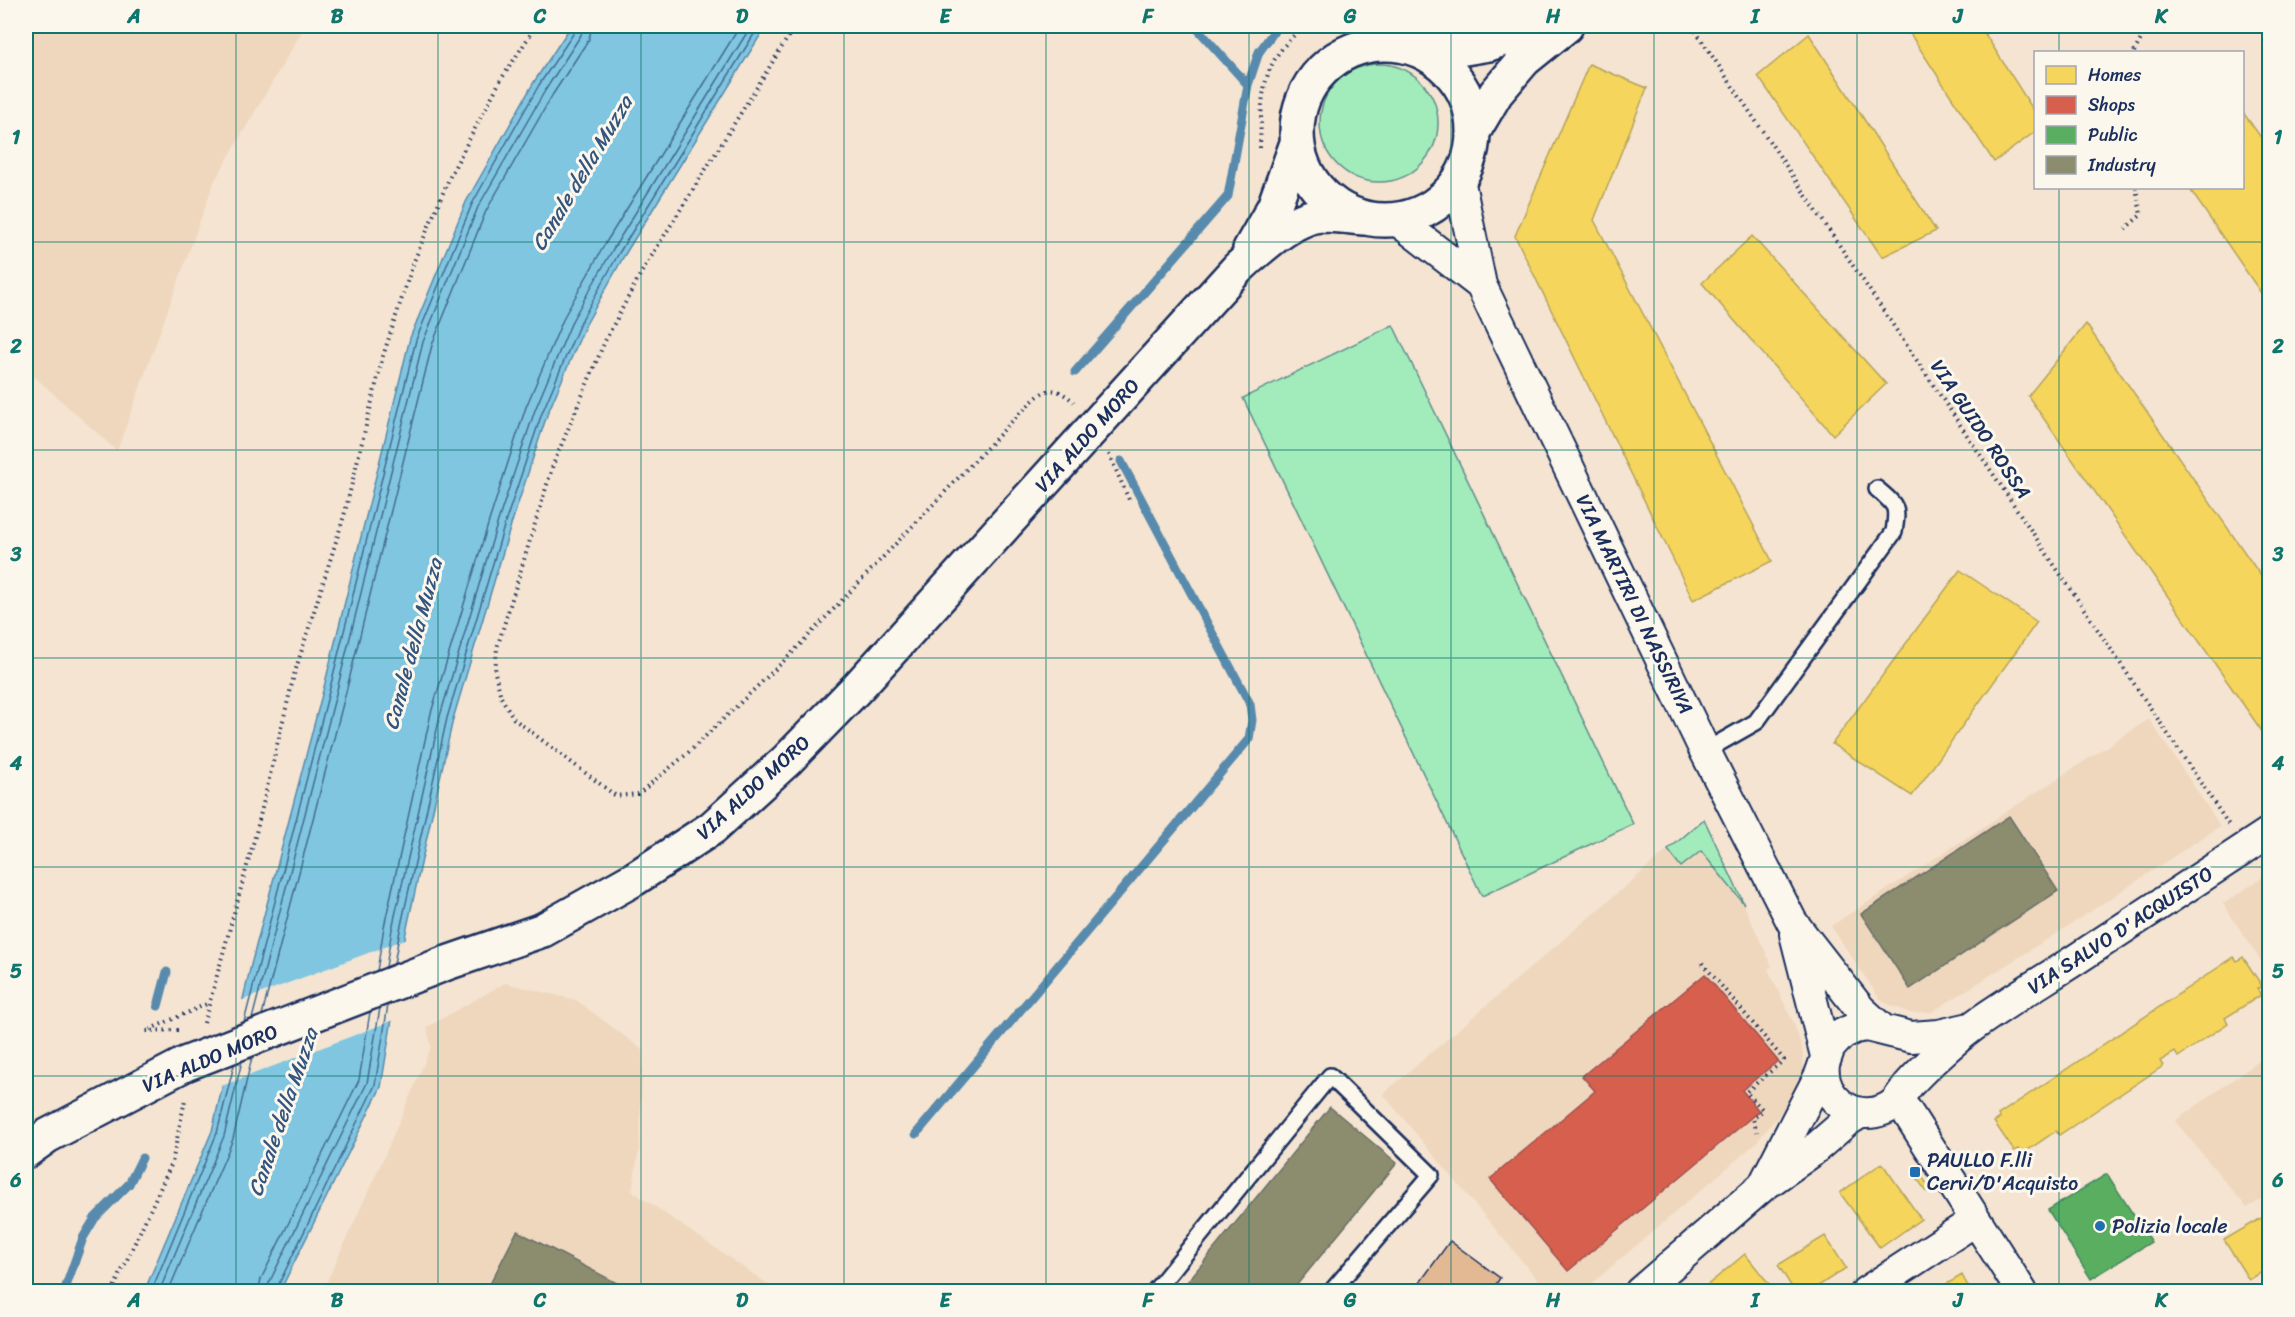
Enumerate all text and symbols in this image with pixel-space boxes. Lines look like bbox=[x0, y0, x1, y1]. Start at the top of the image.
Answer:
text: A bbox=[126, 0, 141, 34]
text: B bbox=[331, 0, 344, 34]
text: C bbox=[533, 0, 547, 34]
text: D bbox=[736, 0, 749, 34]
text: E bbox=[939, 0, 952, 34]
text: F bbox=[1142, 0, 1155, 34]
text: G bbox=[1343, 0, 1357, 34]
text: H bbox=[1545, 0, 1561, 34]
text: I bbox=[1750, 0, 1761, 34]
text: J bbox=[1952, 0, 1964, 34]
text: K bbox=[2154, 0, 2169, 34]
legend bbox=[2034, 51, 2244, 189]
text: Homes bbox=[2088, 59, 2142, 91]
water label: Canale della Muzza bbox=[520, 87, 644, 258]
text: Shops bbox=[2088, 89, 2135, 121]
text: Public bbox=[2088, 119, 2138, 151]
text: 1 bbox=[12, 120, 21, 155]
text: 1 bbox=[2274, 120, 2283, 155]
text: Industry bbox=[2087, 149, 2157, 181]
text: 2 bbox=[9, 329, 22, 364]
text: 2 bbox=[2271, 329, 2284, 364]
street label: VIA GUIDO ROSSA bbox=[1921, 352, 2041, 506]
street label: VIA ALDO MORO bbox=[1026, 370, 1149, 501]
street label: VIA MARTIRI DI NASSIRIYA bbox=[1566, 488, 1703, 720]
text: 3 bbox=[10, 537, 22, 572]
text: 3 bbox=[2272, 537, 2284, 572]
water label: Canale della Muzza bbox=[372, 553, 454, 734]
street label: VIA ALDO MORO bbox=[688, 726, 819, 849]
text: 4 bbox=[9, 746, 23, 781]
text: 4 bbox=[2271, 746, 2285, 781]
street label: VIA SALVO D'ACQUISTO bbox=[2020, 857, 2221, 1004]
text: 5 bbox=[10, 954, 22, 989]
text: 5 bbox=[2272, 954, 2284, 989]
street label: VIA ALDO MORO bbox=[137, 1014, 284, 1103]
water label: Canale della Muzza bbox=[236, 1021, 330, 1201]
place label: PAULLO F.lli Cervi/D'Acquisto bbox=[1927, 1143, 2078, 1201]
text: 6 bbox=[9, 1163, 22, 1198]
text: 6 bbox=[2271, 1163, 2284, 1198]
marker: PAULLO F.lli Cervi/D'Acquisto bbox=[1908, 1165, 1922, 1179]
place label: Polizia locale bbox=[2112, 1209, 2228, 1244]
marker: Polizia locale bbox=[2093, 1219, 2107, 1233]
text: A bbox=[126, 1283, 141, 1317]
text: B bbox=[331, 1283, 344, 1317]
text: C bbox=[533, 1283, 547, 1317]
text: D bbox=[736, 1283, 749, 1317]
text: E bbox=[939, 1283, 952, 1317]
text: F bbox=[1142, 1283, 1155, 1317]
text: G bbox=[1343, 1283, 1357, 1317]
text: H bbox=[1545, 1283, 1561, 1317]
text: I bbox=[1750, 1283, 1761, 1317]
text: J bbox=[1952, 1283, 1964, 1317]
text: K bbox=[2154, 1283, 2169, 1317]

